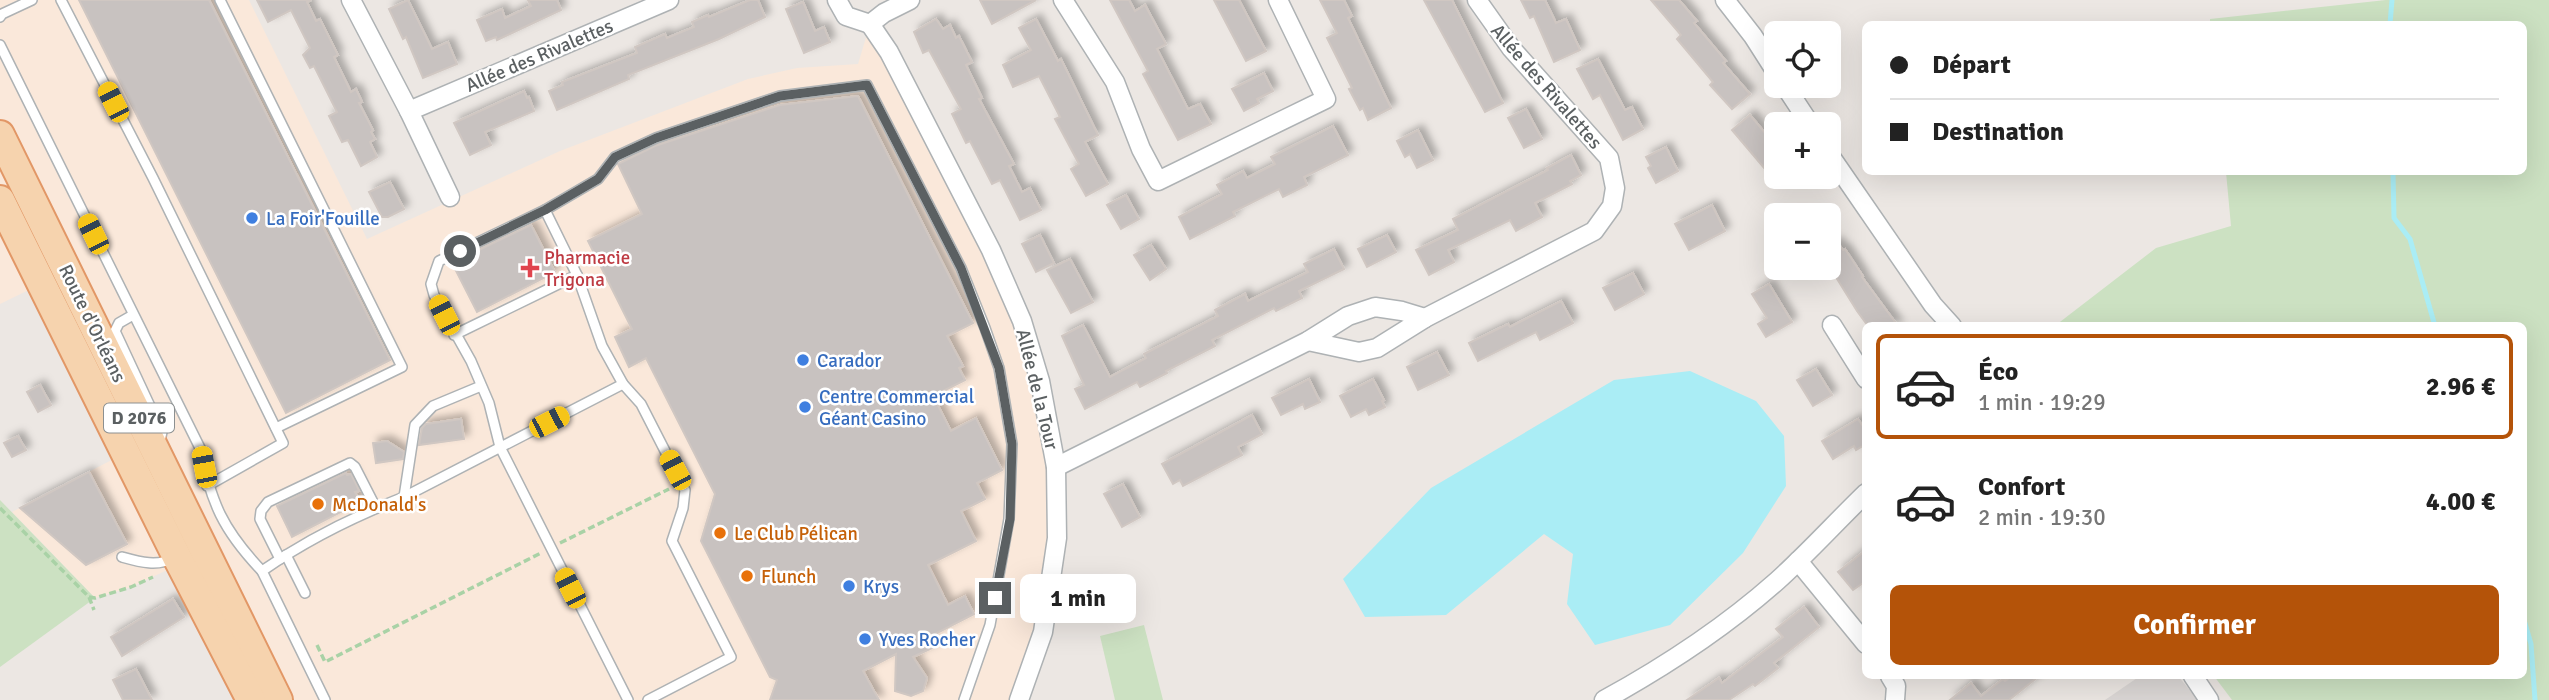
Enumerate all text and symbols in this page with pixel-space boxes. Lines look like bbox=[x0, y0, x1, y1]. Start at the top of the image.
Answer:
street label: Allée des Rivalettes bbox=[462, 14, 617, 98]
street label: Allée des Rivalettes bbox=[1485, 19, 1607, 154]
map controls bbox=[1764, 21, 1841, 280]
button: locate bbox=[1764, 21, 1841, 98]
text: Départ bbox=[1932, 49, 2011, 81]
car bbox=[95, 79, 132, 125]
button: + bbox=[1764, 112, 1841, 189]
text: Destination bbox=[1932, 116, 2064, 148]
button: − bbox=[1764, 203, 1841, 280]
place label: La Foir'Fouille bbox=[266, 207, 380, 231]
marker: La Foir'Fouille bbox=[244, 210, 260, 226]
car bbox=[75, 211, 112, 257]
route start bbox=[444, 235, 476, 267]
place label: Pharmacie Trigona bbox=[544, 246, 630, 292]
marker: Pharmacie Trigona bbox=[522, 260, 538, 276]
street label: Route d'Orléans bbox=[53, 261, 131, 386]
car bbox=[426, 292, 463, 338]
street label: Allée de la Tour bbox=[1010, 326, 1064, 452]
place label: Carador bbox=[817, 349, 881, 373]
marker: Carador bbox=[795, 352, 811, 368]
icon: car bbox=[1894, 355, 1957, 418]
text: Éco bbox=[1978, 356, 2018, 388]
text: 2.96 € bbox=[2426, 371, 2495, 403]
place label: Centre Commercial Géant Casino bbox=[819, 385, 974, 431]
text: 1 min · 19:29 bbox=[1978, 388, 2106, 417]
marker: Centre Commercial Géant Casino bbox=[797, 399, 813, 415]
car bbox=[526, 403, 573, 441]
road number: D 2076 bbox=[104, 404, 174, 432]
car bbox=[190, 444, 219, 490]
car bbox=[656, 447, 695, 493]
icon: car bbox=[1894, 470, 1957, 533]
text: Confort bbox=[1978, 471, 2065, 503]
text: 4.00 € bbox=[2426, 486, 2495, 518]
place label: McDonald's bbox=[332, 493, 426, 517]
marker: McDonald's bbox=[310, 496, 326, 512]
text: 2 min · 19:30 bbox=[1978, 503, 2106, 532]
place label: Le Club Pélican bbox=[734, 522, 858, 546]
marker: Le Club Pélican bbox=[712, 525, 728, 541]
car bbox=[552, 565, 589, 611]
place label: Flunch bbox=[761, 565, 816, 589]
marker: Flunch bbox=[739, 568, 755, 584]
callout: 1 min bbox=[1020, 574, 1135, 622]
place label: Krys bbox=[863, 575, 899, 599]
marker: Krys bbox=[841, 578, 857, 594]
route end bbox=[979, 582, 1011, 614]
text: 1 min bbox=[1050, 584, 1106, 613]
button: Confirmer bbox=[1890, 585, 2499, 665]
place label: Yves Rocher bbox=[879, 628, 975, 652]
marker: Yves Rocher bbox=[857, 631, 873, 647]

